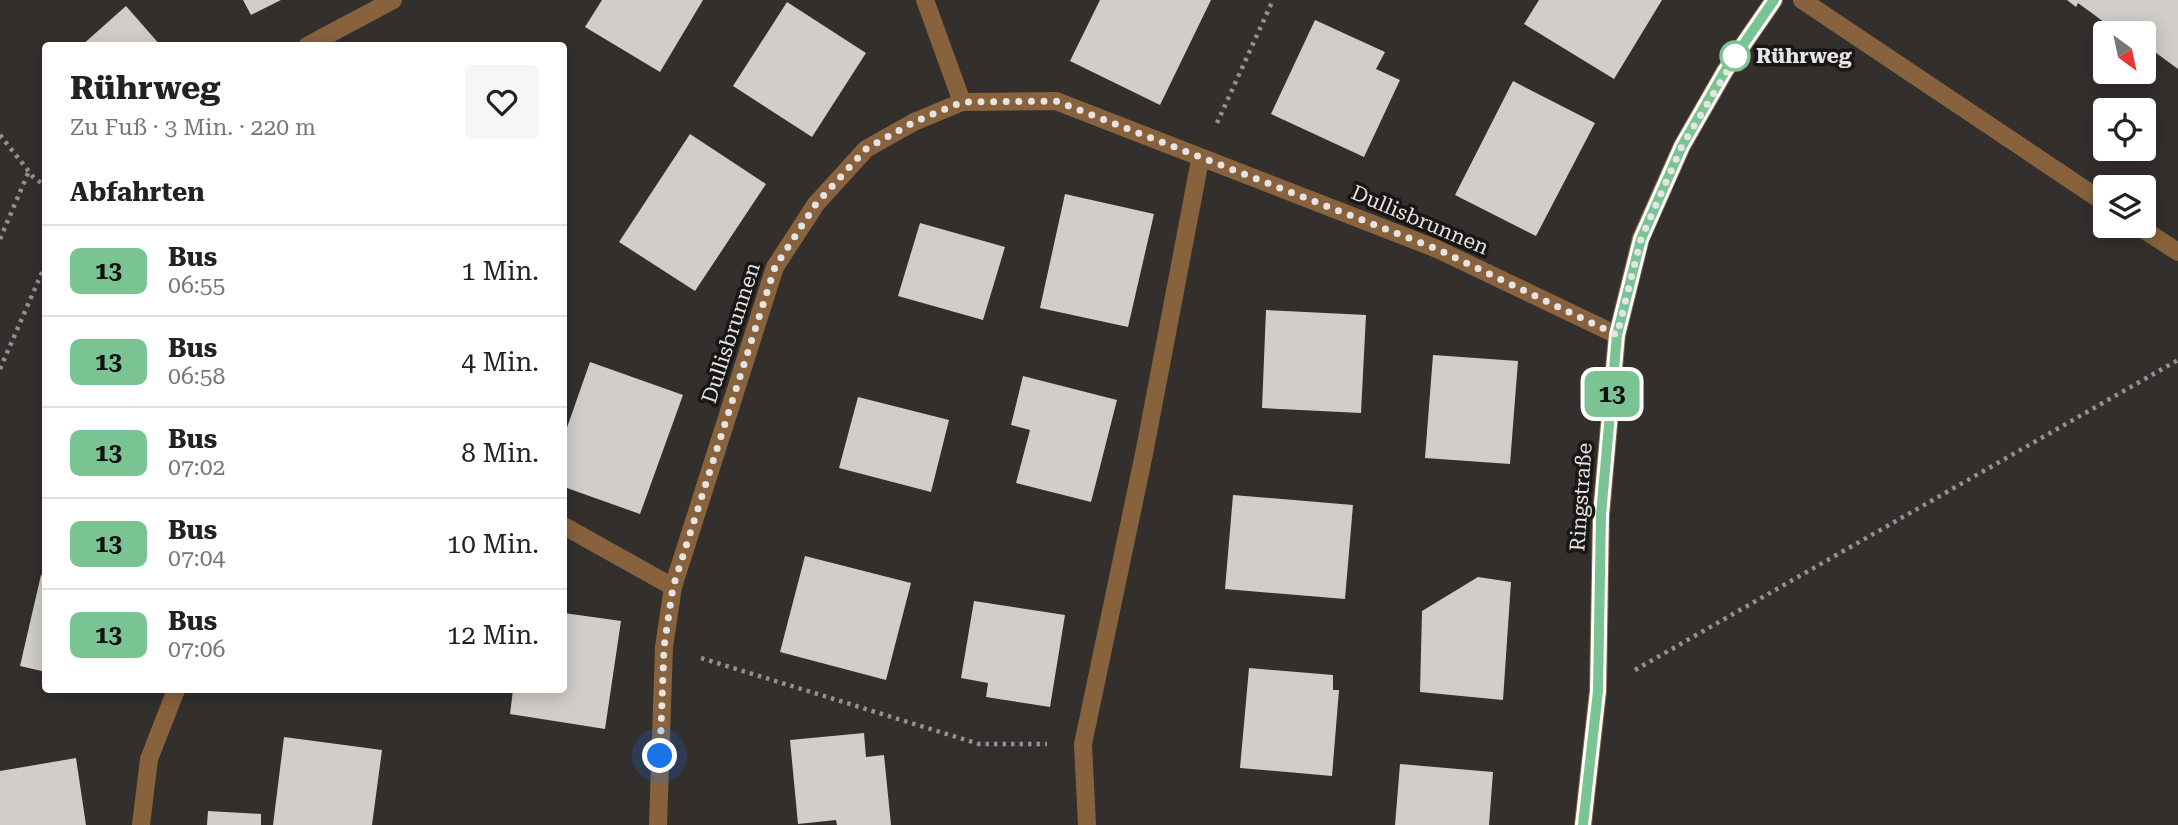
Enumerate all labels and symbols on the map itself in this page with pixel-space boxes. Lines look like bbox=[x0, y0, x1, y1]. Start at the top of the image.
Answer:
north arrow bbox=[2093, 21, 2156, 84]
marker: Rührweg bbox=[1720, 41, 1750, 71]
place label: Rührweg bbox=[1756, 44, 1852, 68]
street label: Dullisbrunnen bbox=[1348, 180, 1493, 260]
street label: Dullisbrunnen bbox=[697, 259, 765, 406]
line badge: 13 bbox=[1580, 371, 1644, 417]
street label: Ringstraße bbox=[1565, 442, 1597, 552]
your location bbox=[642, 738, 677, 773]

